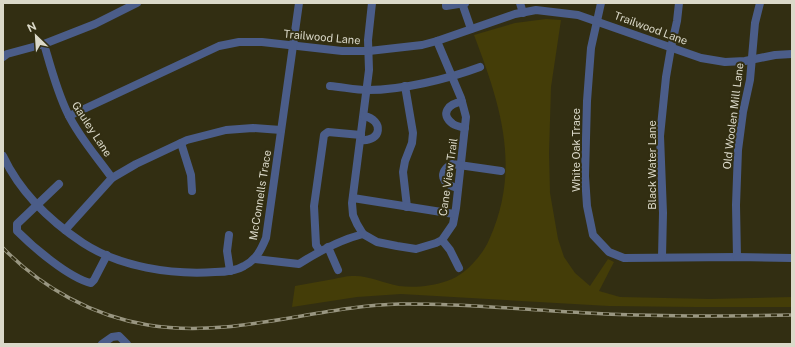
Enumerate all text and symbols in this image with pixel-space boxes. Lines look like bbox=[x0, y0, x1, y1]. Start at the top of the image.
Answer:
street label: Trailwood Lane bbox=[613, 9, 689, 47]
north arrow bbox=[16, 16, 56, 56]
text: N bbox=[25, 20, 38, 34]
street label: Trailwood Lane bbox=[283, 28, 361, 46]
street label: Old Woolen Mill Lane bbox=[721, 62, 745, 170]
street label: Gauley Lane bbox=[70, 99, 114, 159]
street label: White Oak Trace bbox=[570, 108, 582, 192]
street label: Black Water Lane bbox=[646, 120, 658, 210]
street label: Cane View Trail bbox=[437, 137, 459, 217]
street label: McConnells Trace bbox=[247, 149, 273, 241]

